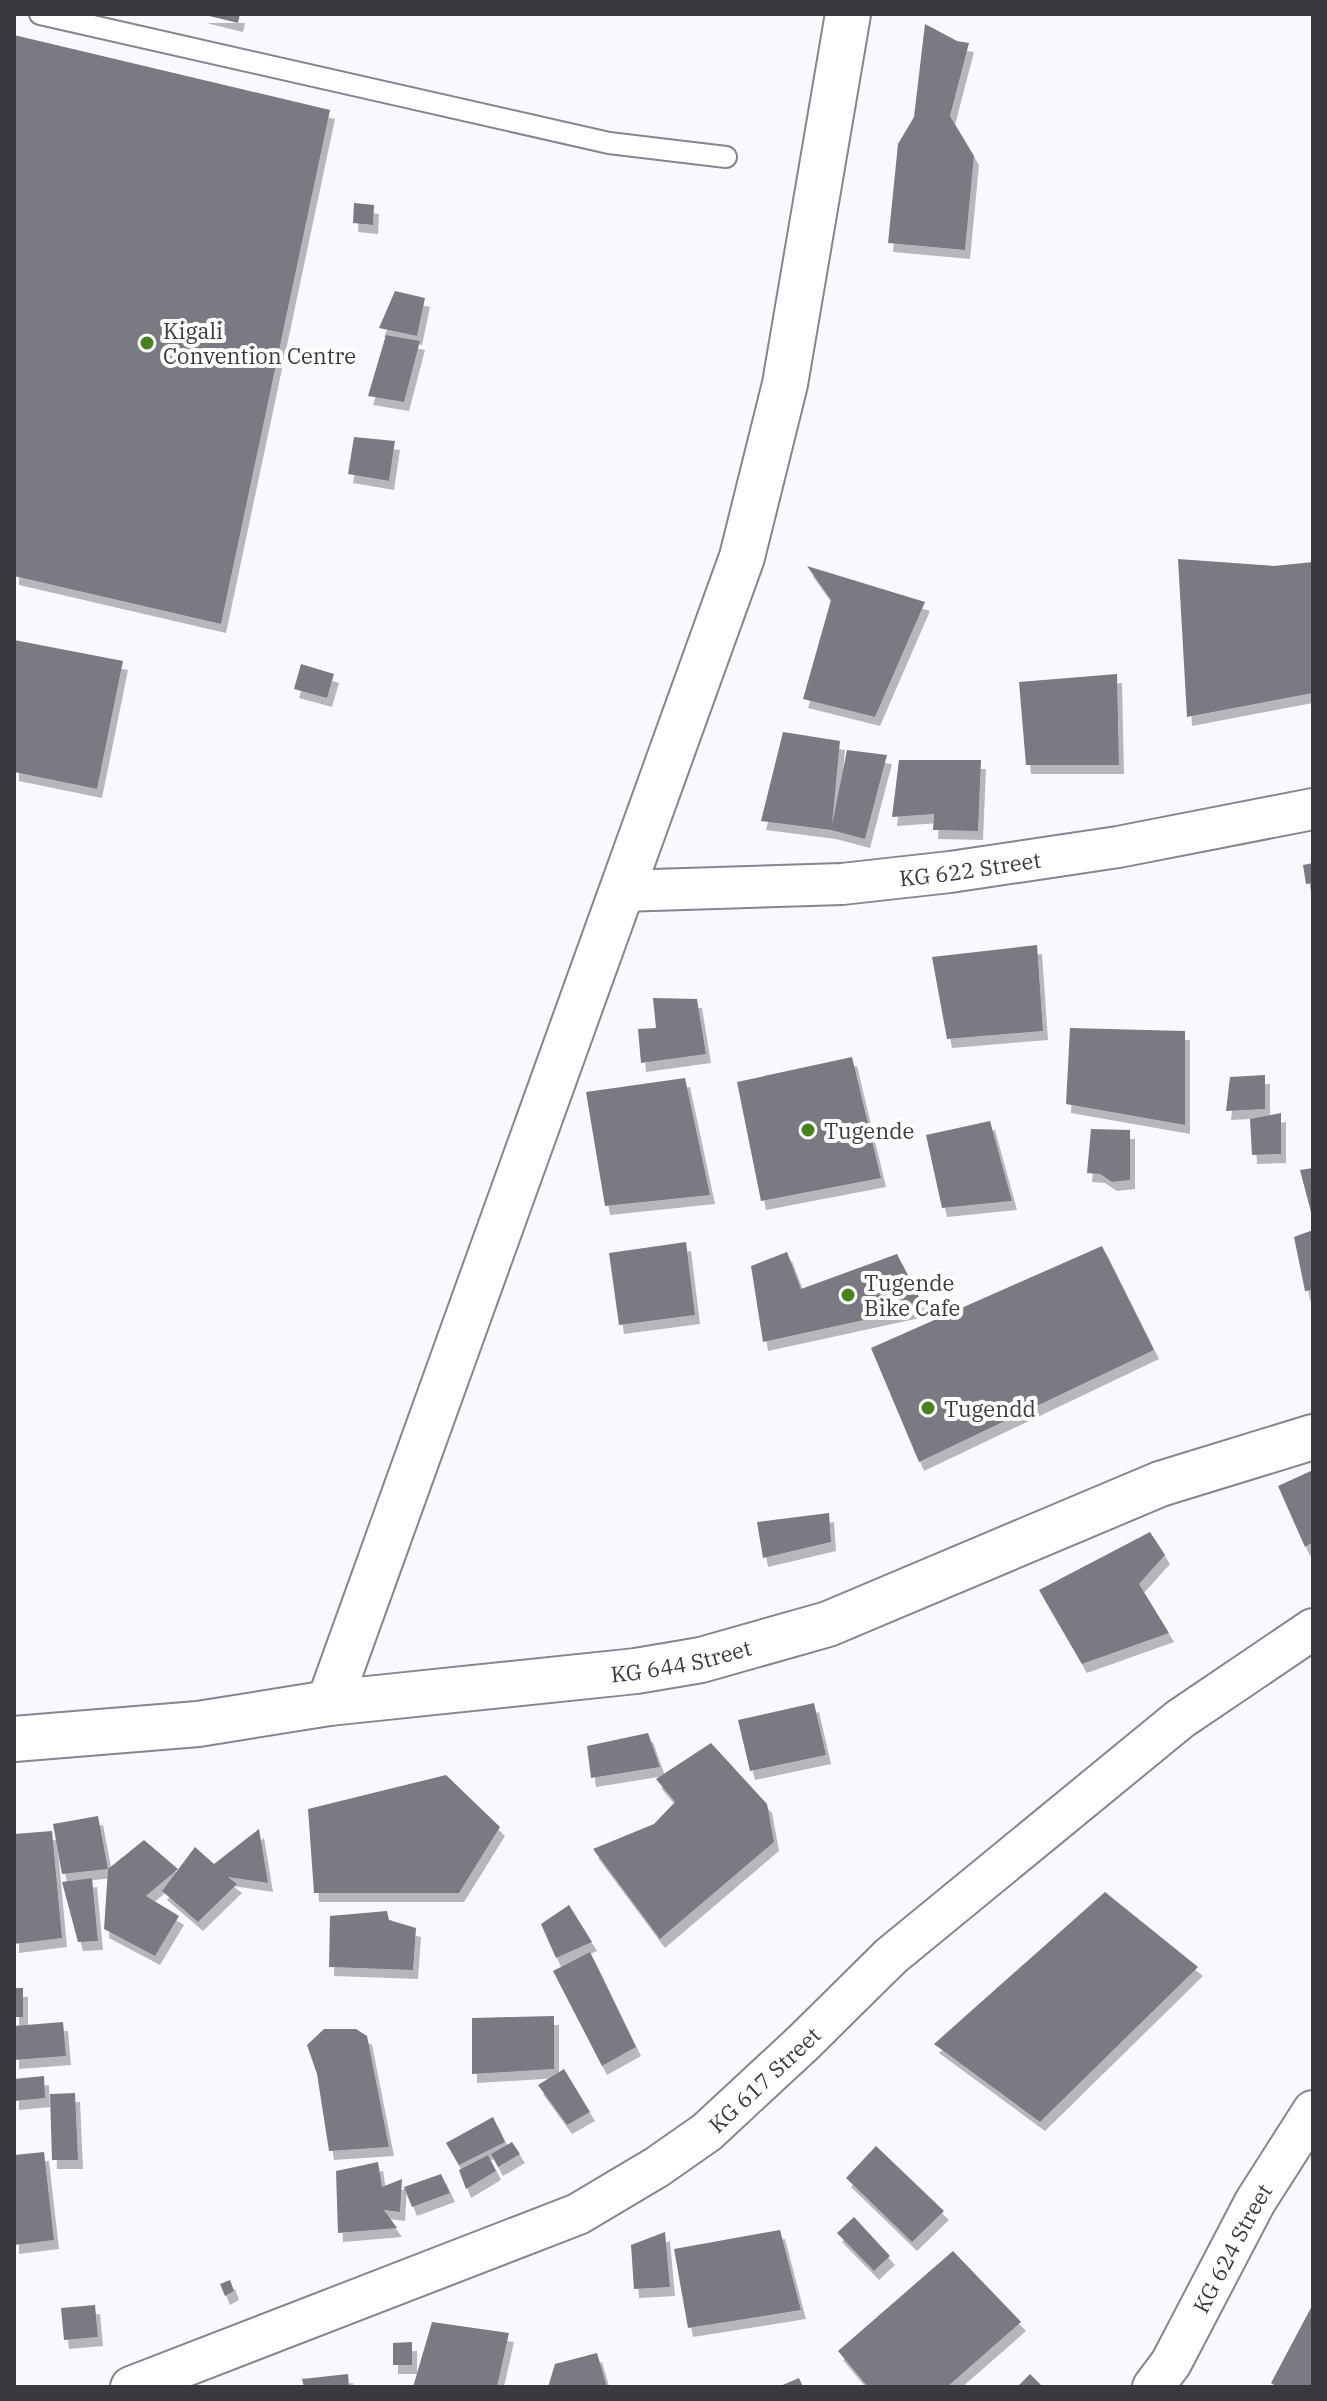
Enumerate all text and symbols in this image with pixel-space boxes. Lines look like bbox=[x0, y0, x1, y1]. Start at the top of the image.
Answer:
place label: Kigali Convention Centre bbox=[163, 316, 356, 370]
marker: Kigali Convention Centre bbox=[138, 334, 156, 352]
street label: KG 622 Street bbox=[898, 844, 1043, 892]
place label: Tugende bbox=[824, 1116, 914, 1145]
marker: Tugende bbox=[799, 1121, 817, 1139]
place label: Tugende Bike Cafe bbox=[864, 1268, 960, 1322]
marker: Tugende Bike Cafe bbox=[839, 1286, 857, 1304]
place label: Tugendd bbox=[944, 1394, 1036, 1423]
marker: Tugendd bbox=[919, 1399, 937, 1417]
street label: KG 644 Street bbox=[609, 1632, 755, 1688]
street label: KG 617 Street bbox=[702, 2020, 826, 2138]
street label: KG 624 Street bbox=[1185, 2177, 1278, 2318]

